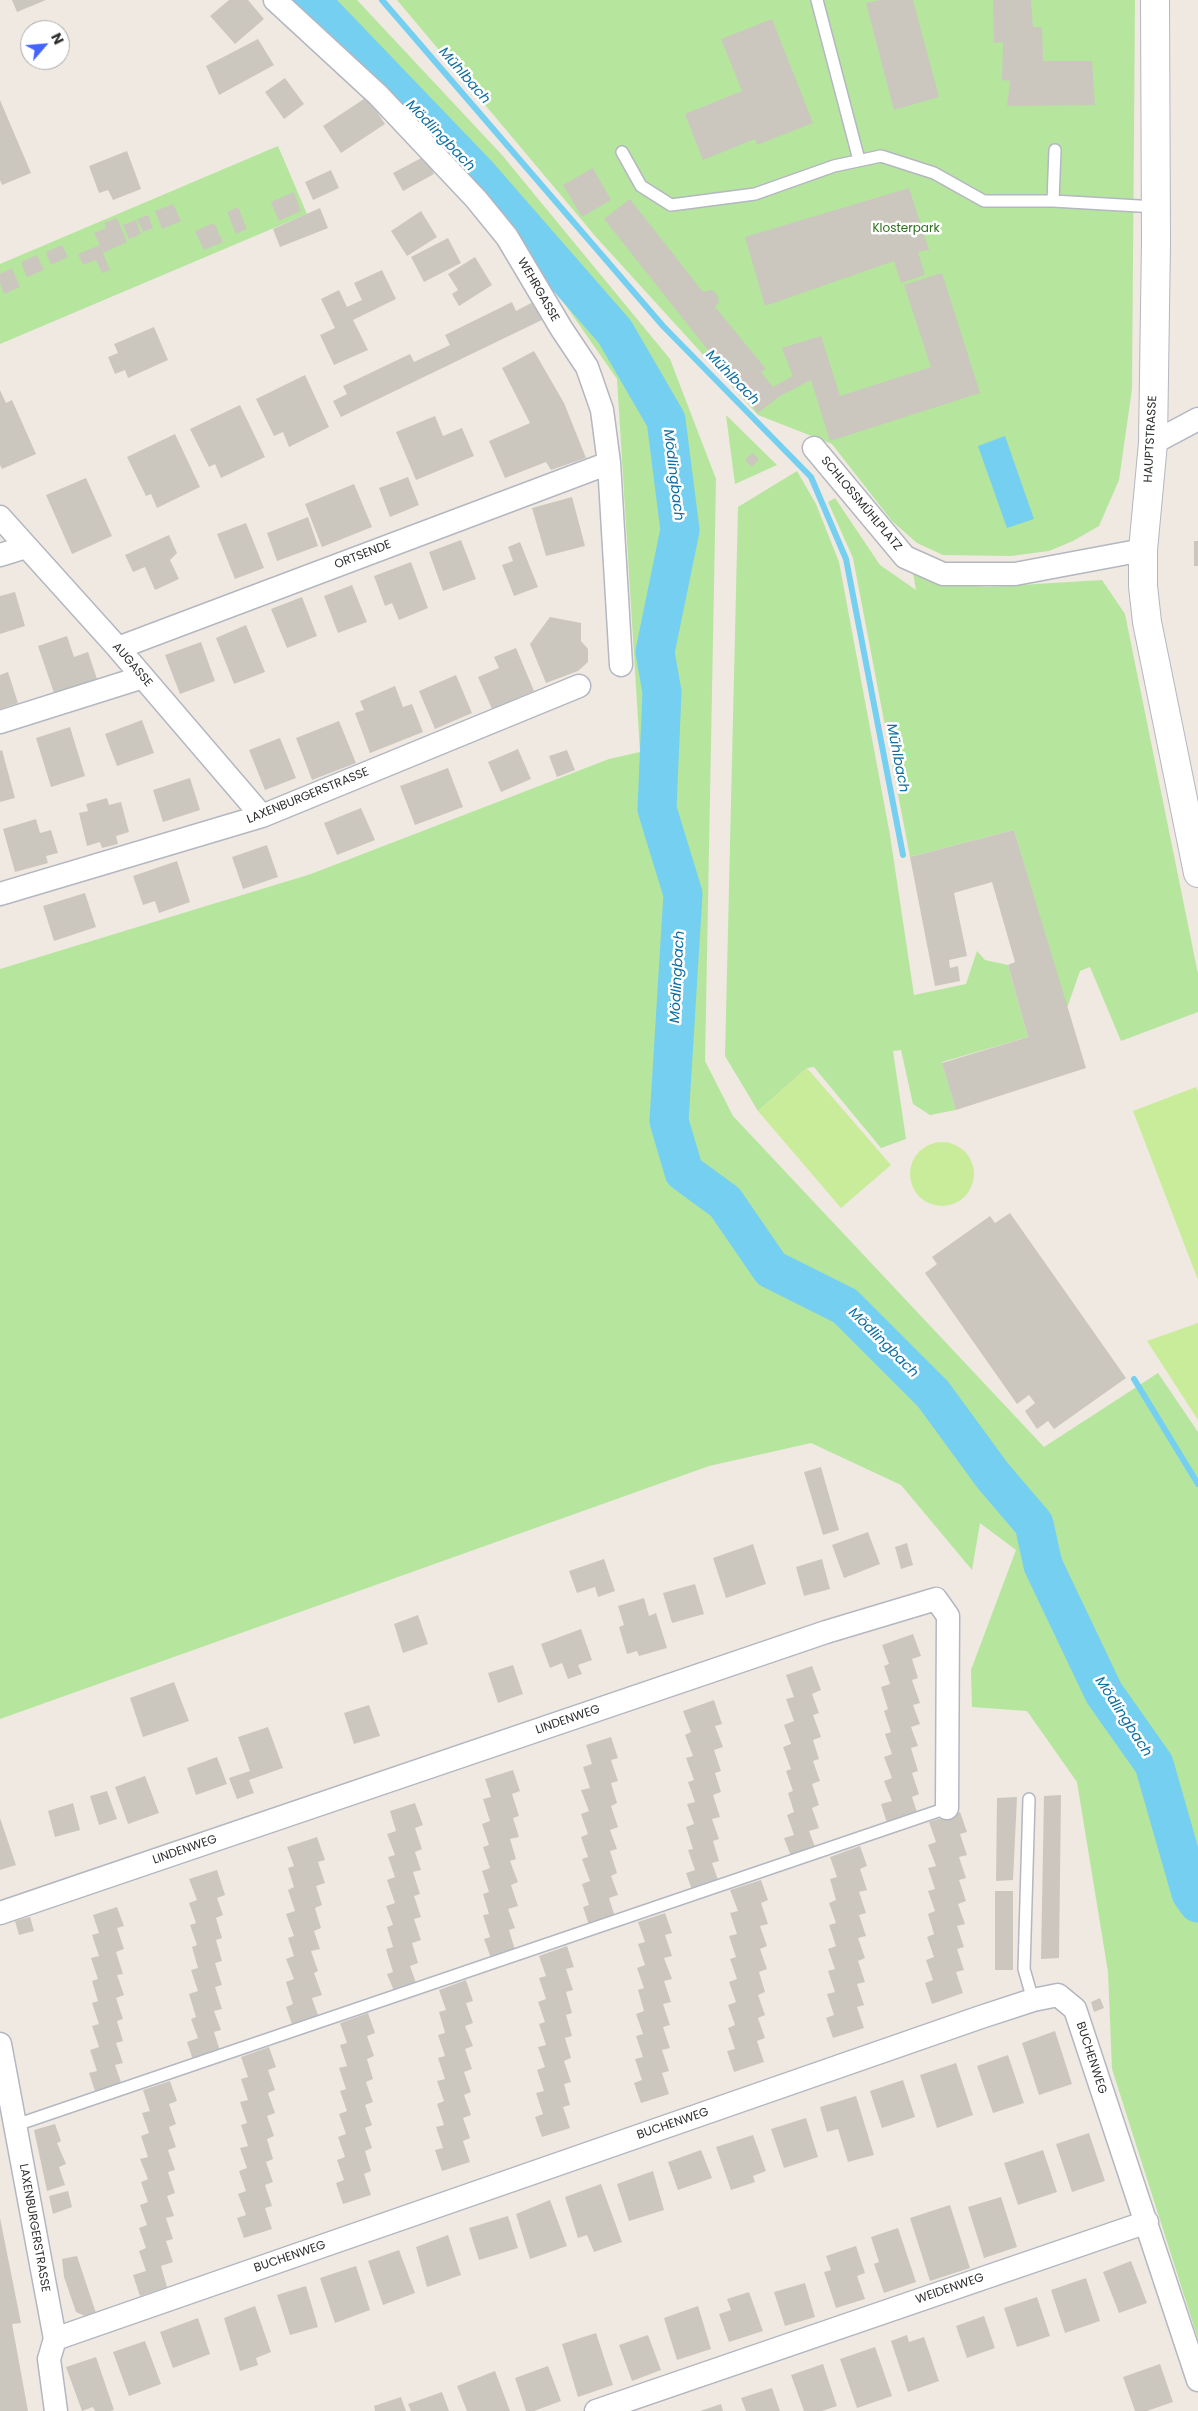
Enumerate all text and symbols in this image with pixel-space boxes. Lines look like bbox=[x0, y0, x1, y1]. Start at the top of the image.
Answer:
north arrow bbox=[20, 20, 70, 70]
text: N bbox=[46, 29, 69, 48]
water label: Mühlbach bbox=[435, 44, 493, 108]
water label: Mödlingbach bbox=[402, 97, 478, 175]
park label: Klosterpark bbox=[872, 222, 940, 236]
street label: WEHRGASSE bbox=[514, 256, 562, 324]
water label: Mühlbach bbox=[702, 347, 762, 409]
street label: HAUPTSTRASSE bbox=[1142, 395, 1160, 483]
water label: Mödlingbach bbox=[659, 428, 687, 522]
street label: SCHLOSSMÜHLPLATZ bbox=[817, 454, 905, 554]
street label: ORTSENDE bbox=[333, 538, 393, 572]
street label: AUGASSE bbox=[109, 640, 155, 690]
water label: Mühlbach bbox=[882, 722, 912, 794]
street label: LAXENBURGERSTRASSE bbox=[245, 765, 371, 827]
water label: Mödlingbach bbox=[667, 931, 689, 1023]
water label: Mödlingbach bbox=[844, 1304, 922, 1382]
water label: Mödlingbach bbox=[1091, 1674, 1155, 1760]
street label: LINDENWEG bbox=[534, 1702, 602, 1738]
street label: LINDENWEG bbox=[151, 1832, 219, 1868]
street label: BUCHENWEG bbox=[1073, 2020, 1109, 2096]
street label: BUCHENWEG bbox=[635, 2105, 711, 2143]
street label: LAXENBURGERSTRASSE bbox=[16, 2163, 52, 2293]
street label: BUCHENWEG bbox=[252, 2238, 328, 2276]
street label: WEIDENWEG bbox=[914, 2271, 986, 2307]

